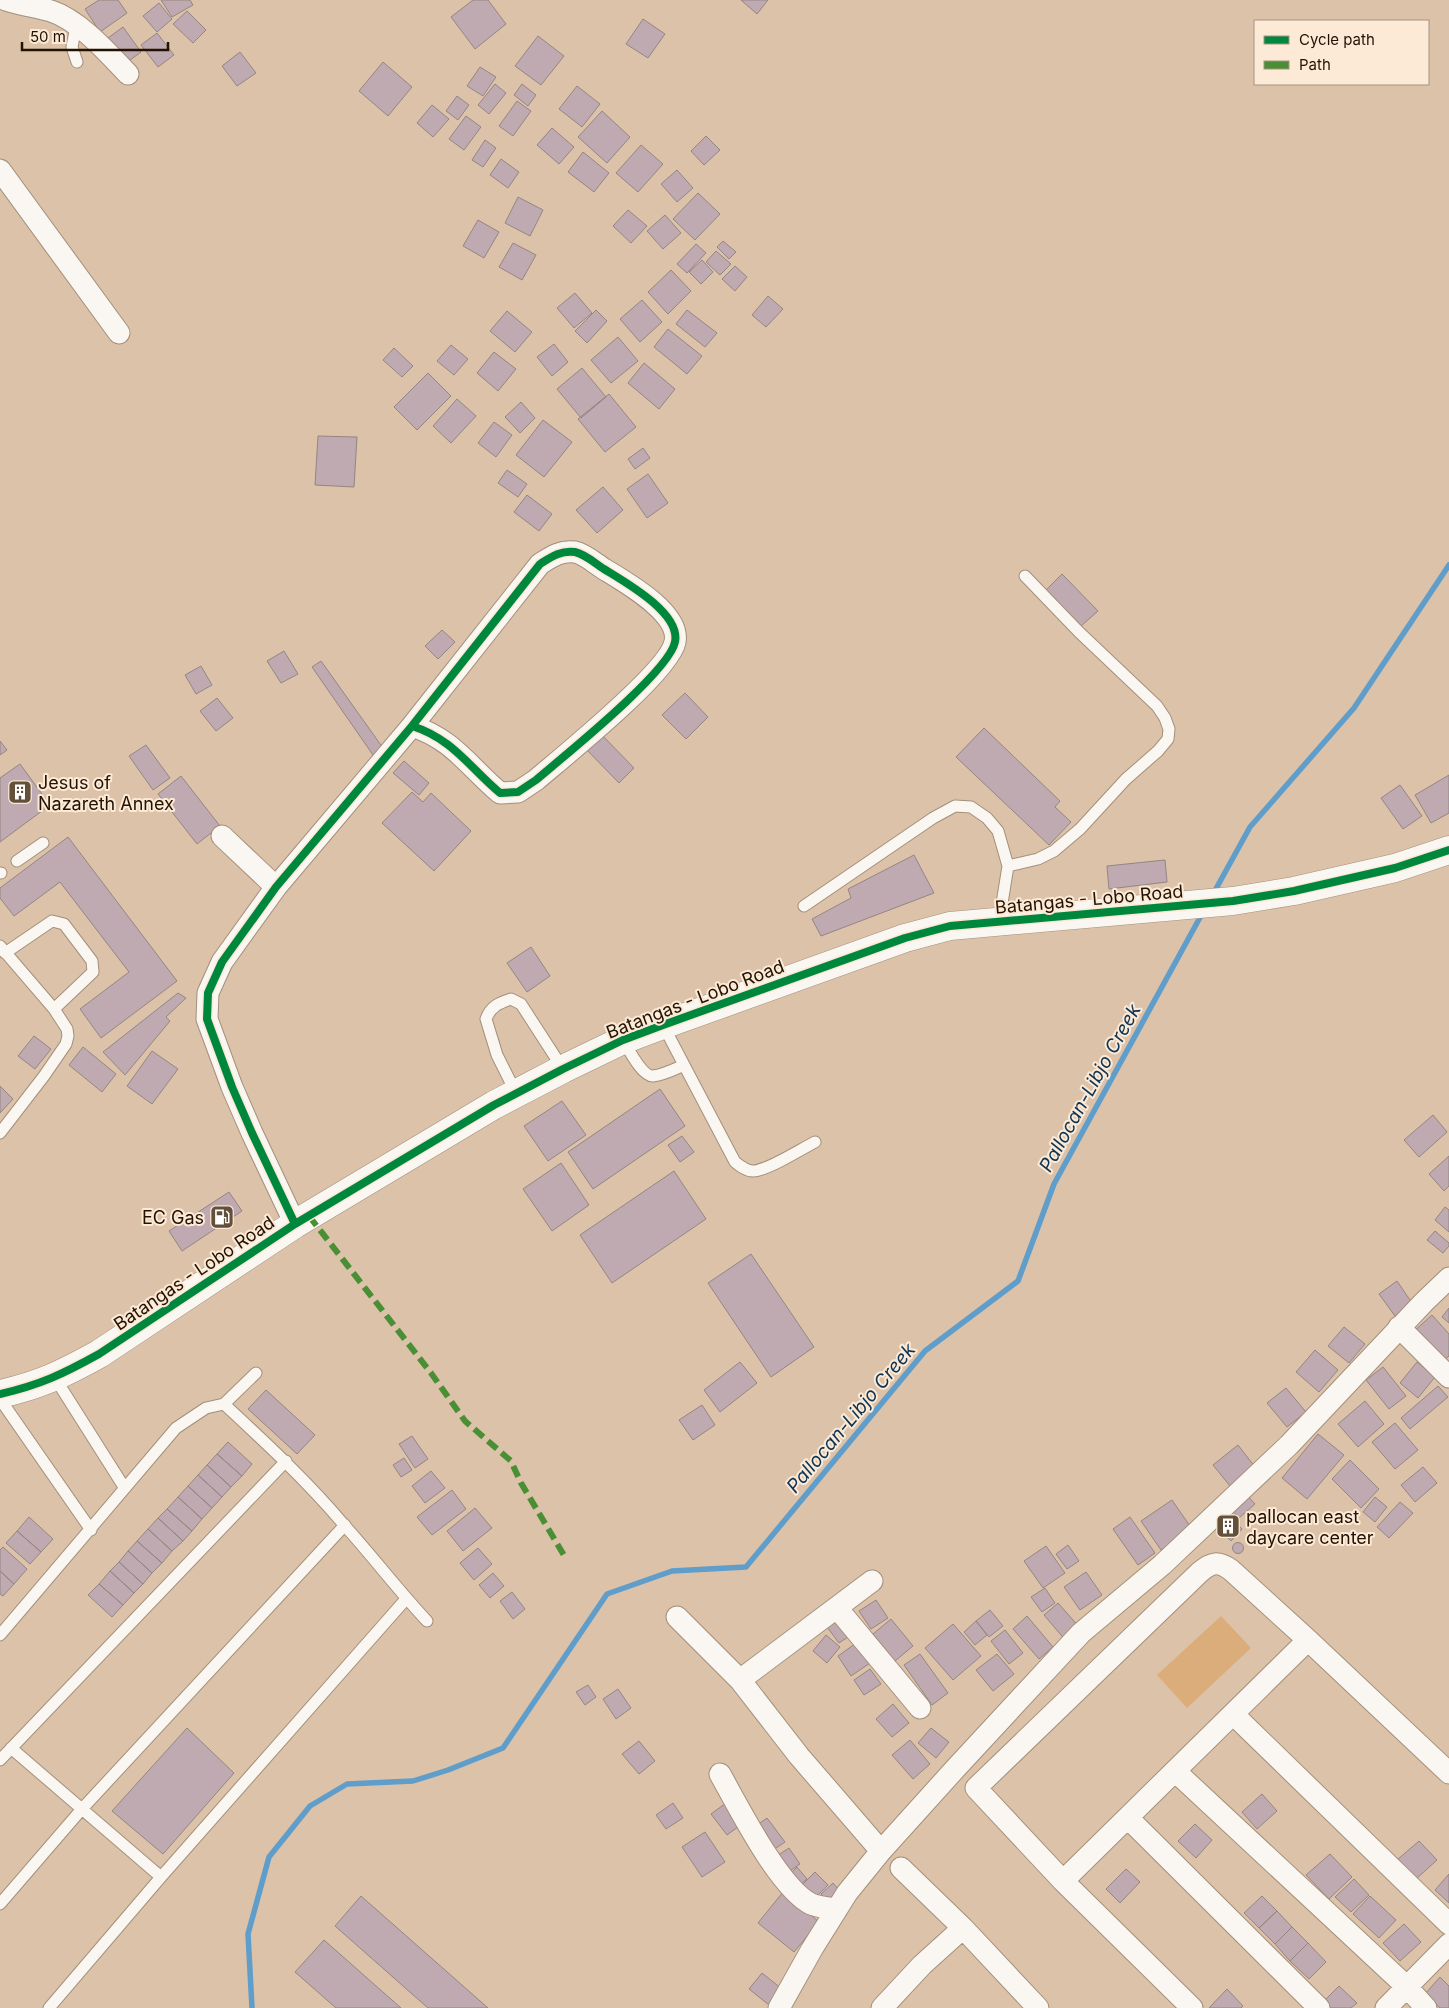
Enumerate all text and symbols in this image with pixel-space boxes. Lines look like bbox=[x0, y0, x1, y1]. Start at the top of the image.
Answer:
scale bar bbox=[22, 20, 169, 52]
legend bbox=[1254, 20, 1429, 85]
text: 50 m bbox=[30, 27, 66, 46]
text: Cycle path bbox=[1299, 30, 1375, 49]
text: Path bbox=[1299, 55, 1331, 74]
place label: Jesus of Nazareth Annex bbox=[38, 772, 174, 814]
building icon: Jesus of Nazareth Annex bbox=[7, 779, 33, 805]
street label: Batangas - Lobo Road bbox=[994, 880, 1184, 918]
street label: Batangas - Lobo Road bbox=[603, 955, 787, 1043]
water label: Pallocan-Libjo Creek bbox=[1034, 1000, 1146, 1176]
fuel station icon: EC Gas bbox=[209, 1204, 235, 1230]
place label: EC Gas bbox=[142, 1207, 204, 1228]
street label: Batangas - Lobo Road bbox=[110, 1211, 278, 1335]
water label: Pallocan-Libjo Creek bbox=[782, 1338, 921, 1497]
place label: pallocan east daycare center bbox=[1246, 1506, 1374, 1548]
building icon: pallocan east daycare center bbox=[1215, 1513, 1241, 1539]

